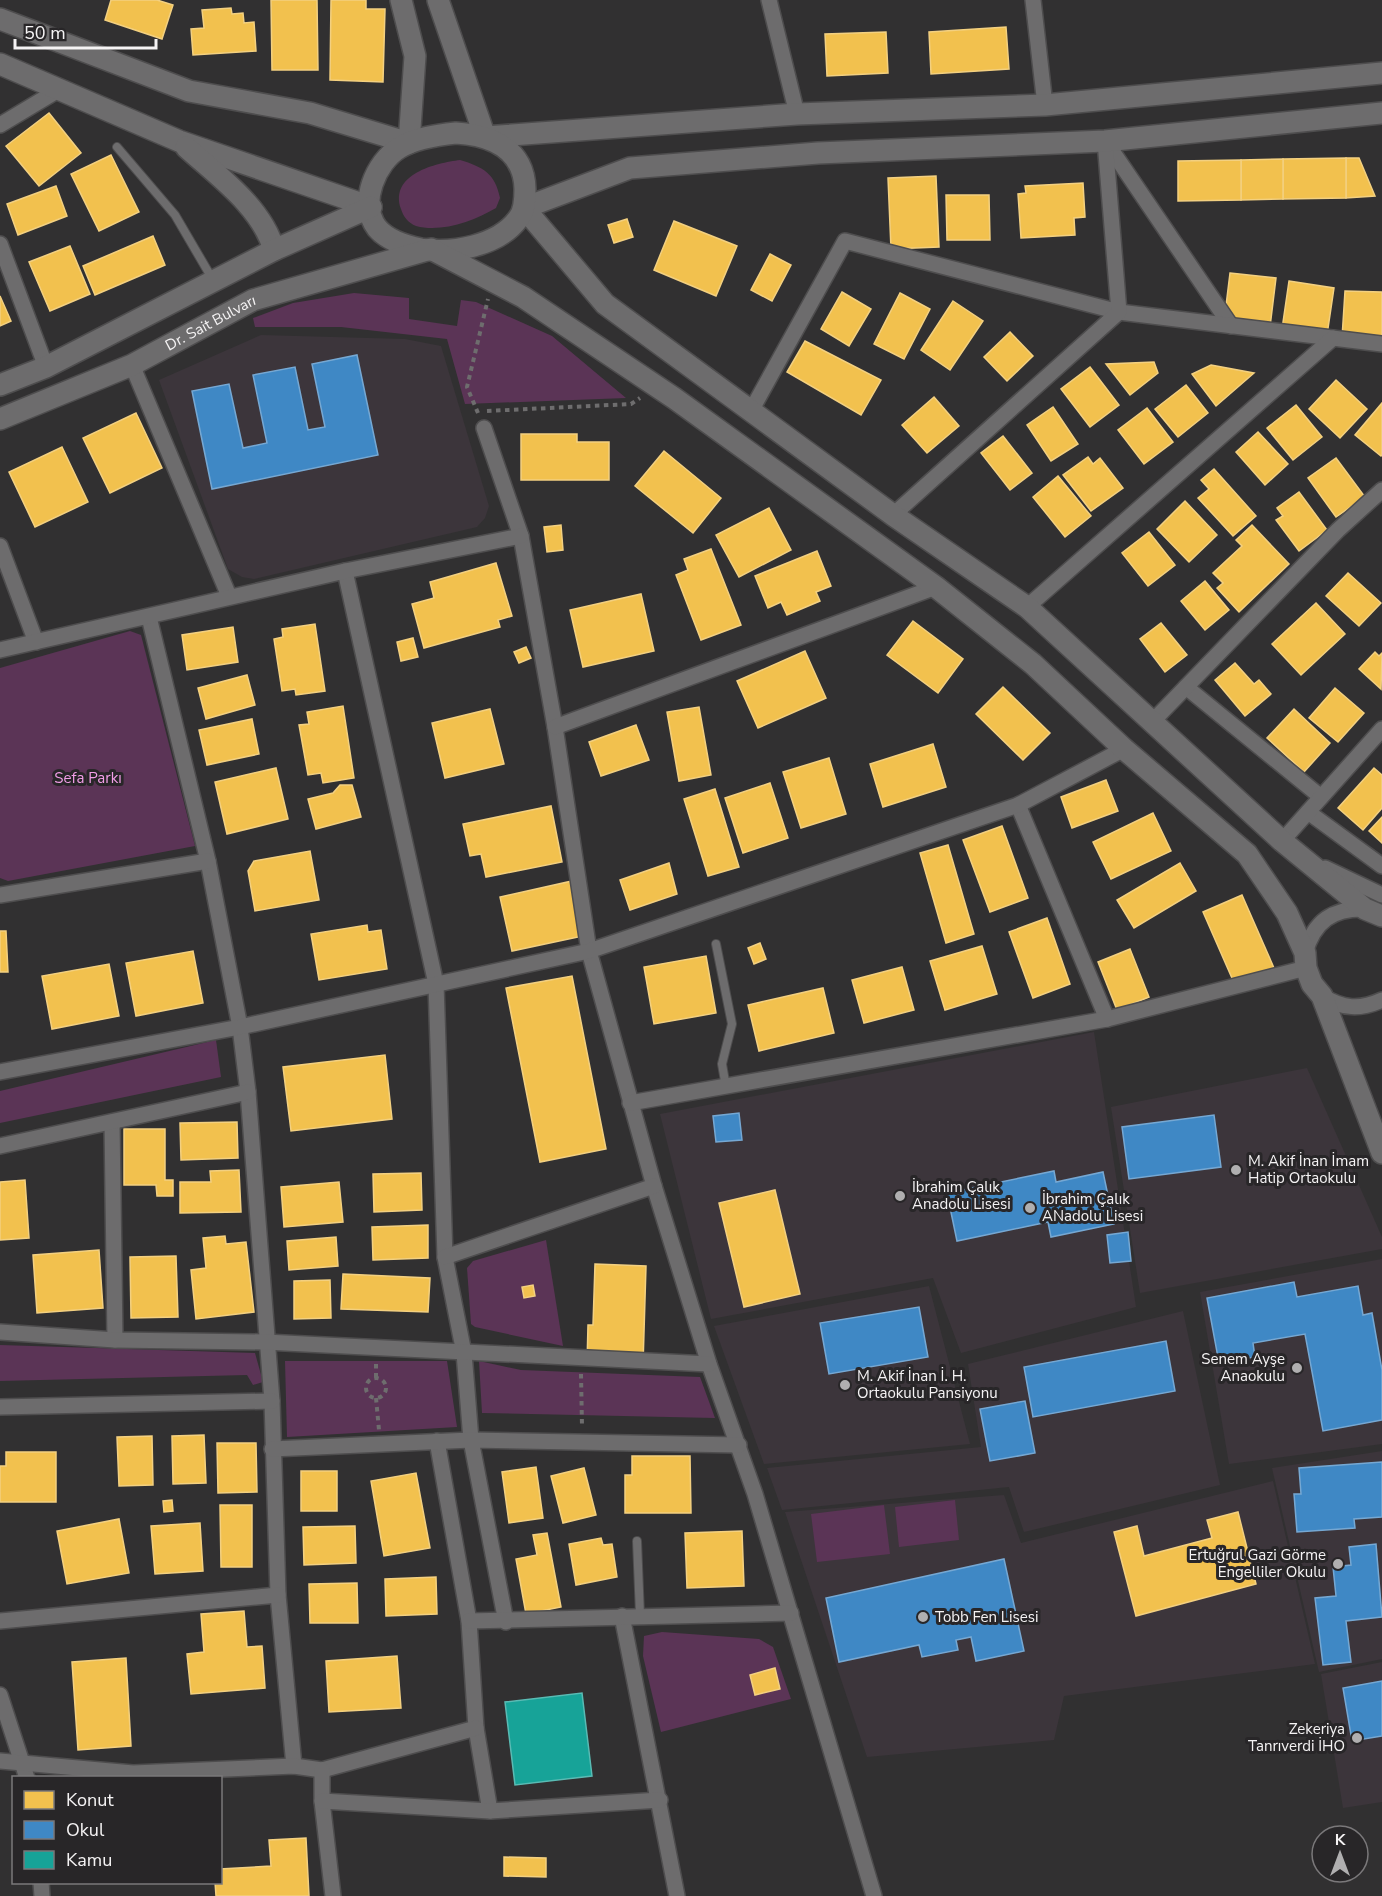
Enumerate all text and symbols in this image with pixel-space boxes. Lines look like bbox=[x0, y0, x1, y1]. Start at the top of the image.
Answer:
scale bar bbox=[15, 12, 156, 50]
text: 50 m bbox=[24, 21, 66, 45]
street label: Dr. Sait Bulvarı bbox=[162, 290, 258, 355]
park label: Sefa Parkı bbox=[54, 768, 122, 788]
place label: M. Akif İnan İmam Hatip Ortaokulu bbox=[1248, 1151, 1369, 1188]
marker: M. Akif İnan İmam Hatip Ortaokulu bbox=[1229, 1163, 1243, 1177]
place label: İbrahim Çalık Anadolu Lisesi bbox=[912, 1177, 1011, 1214]
marker: İbrahim Çalık Anadolu Lisesi bbox=[893, 1189, 907, 1203]
place label: İbrahim Çalık ANadolu Lisesi bbox=[1042, 1189, 1143, 1226]
marker: İbrahim Çalık ANadolu Lisesi bbox=[1023, 1201, 1037, 1215]
place label: Senem Ayşe Anaokulu bbox=[1201, 1349, 1285, 1386]
marker: Senem Ayşe Anaokulu bbox=[1290, 1361, 1304, 1375]
place label: M. Akif İnan İ. H. Ortaokulu Pansiyonu bbox=[857, 1366, 998, 1403]
marker: M. Akif İnan İ. H. Ortaokulu Pansiyonu bbox=[838, 1378, 852, 1392]
place label: Ertuğrul Gazi Görme Engelliler Okulu bbox=[1188, 1545, 1326, 1582]
marker: Ertuğrul Gazi Görme Engelliler Okulu bbox=[1331, 1557, 1345, 1571]
place label: Tobb Fen Lisesi bbox=[935, 1607, 1038, 1627]
marker: Tobb Fen Lisesi bbox=[916, 1610, 930, 1624]
place label: Zekeriya Tanrıverdi İHO bbox=[1248, 1719, 1345, 1756]
marker: Zekeriya Tanrıverdi İHO bbox=[1350, 1731, 1364, 1745]
legend bbox=[12, 1776, 222, 1884]
text: Konut bbox=[66, 1788, 114, 1812]
text: Okul bbox=[66, 1818, 105, 1842]
north arrow bbox=[1310, 1824, 1370, 1884]
text: K bbox=[1335, 1829, 1347, 1851]
text: Kamu bbox=[66, 1848, 112, 1872]

